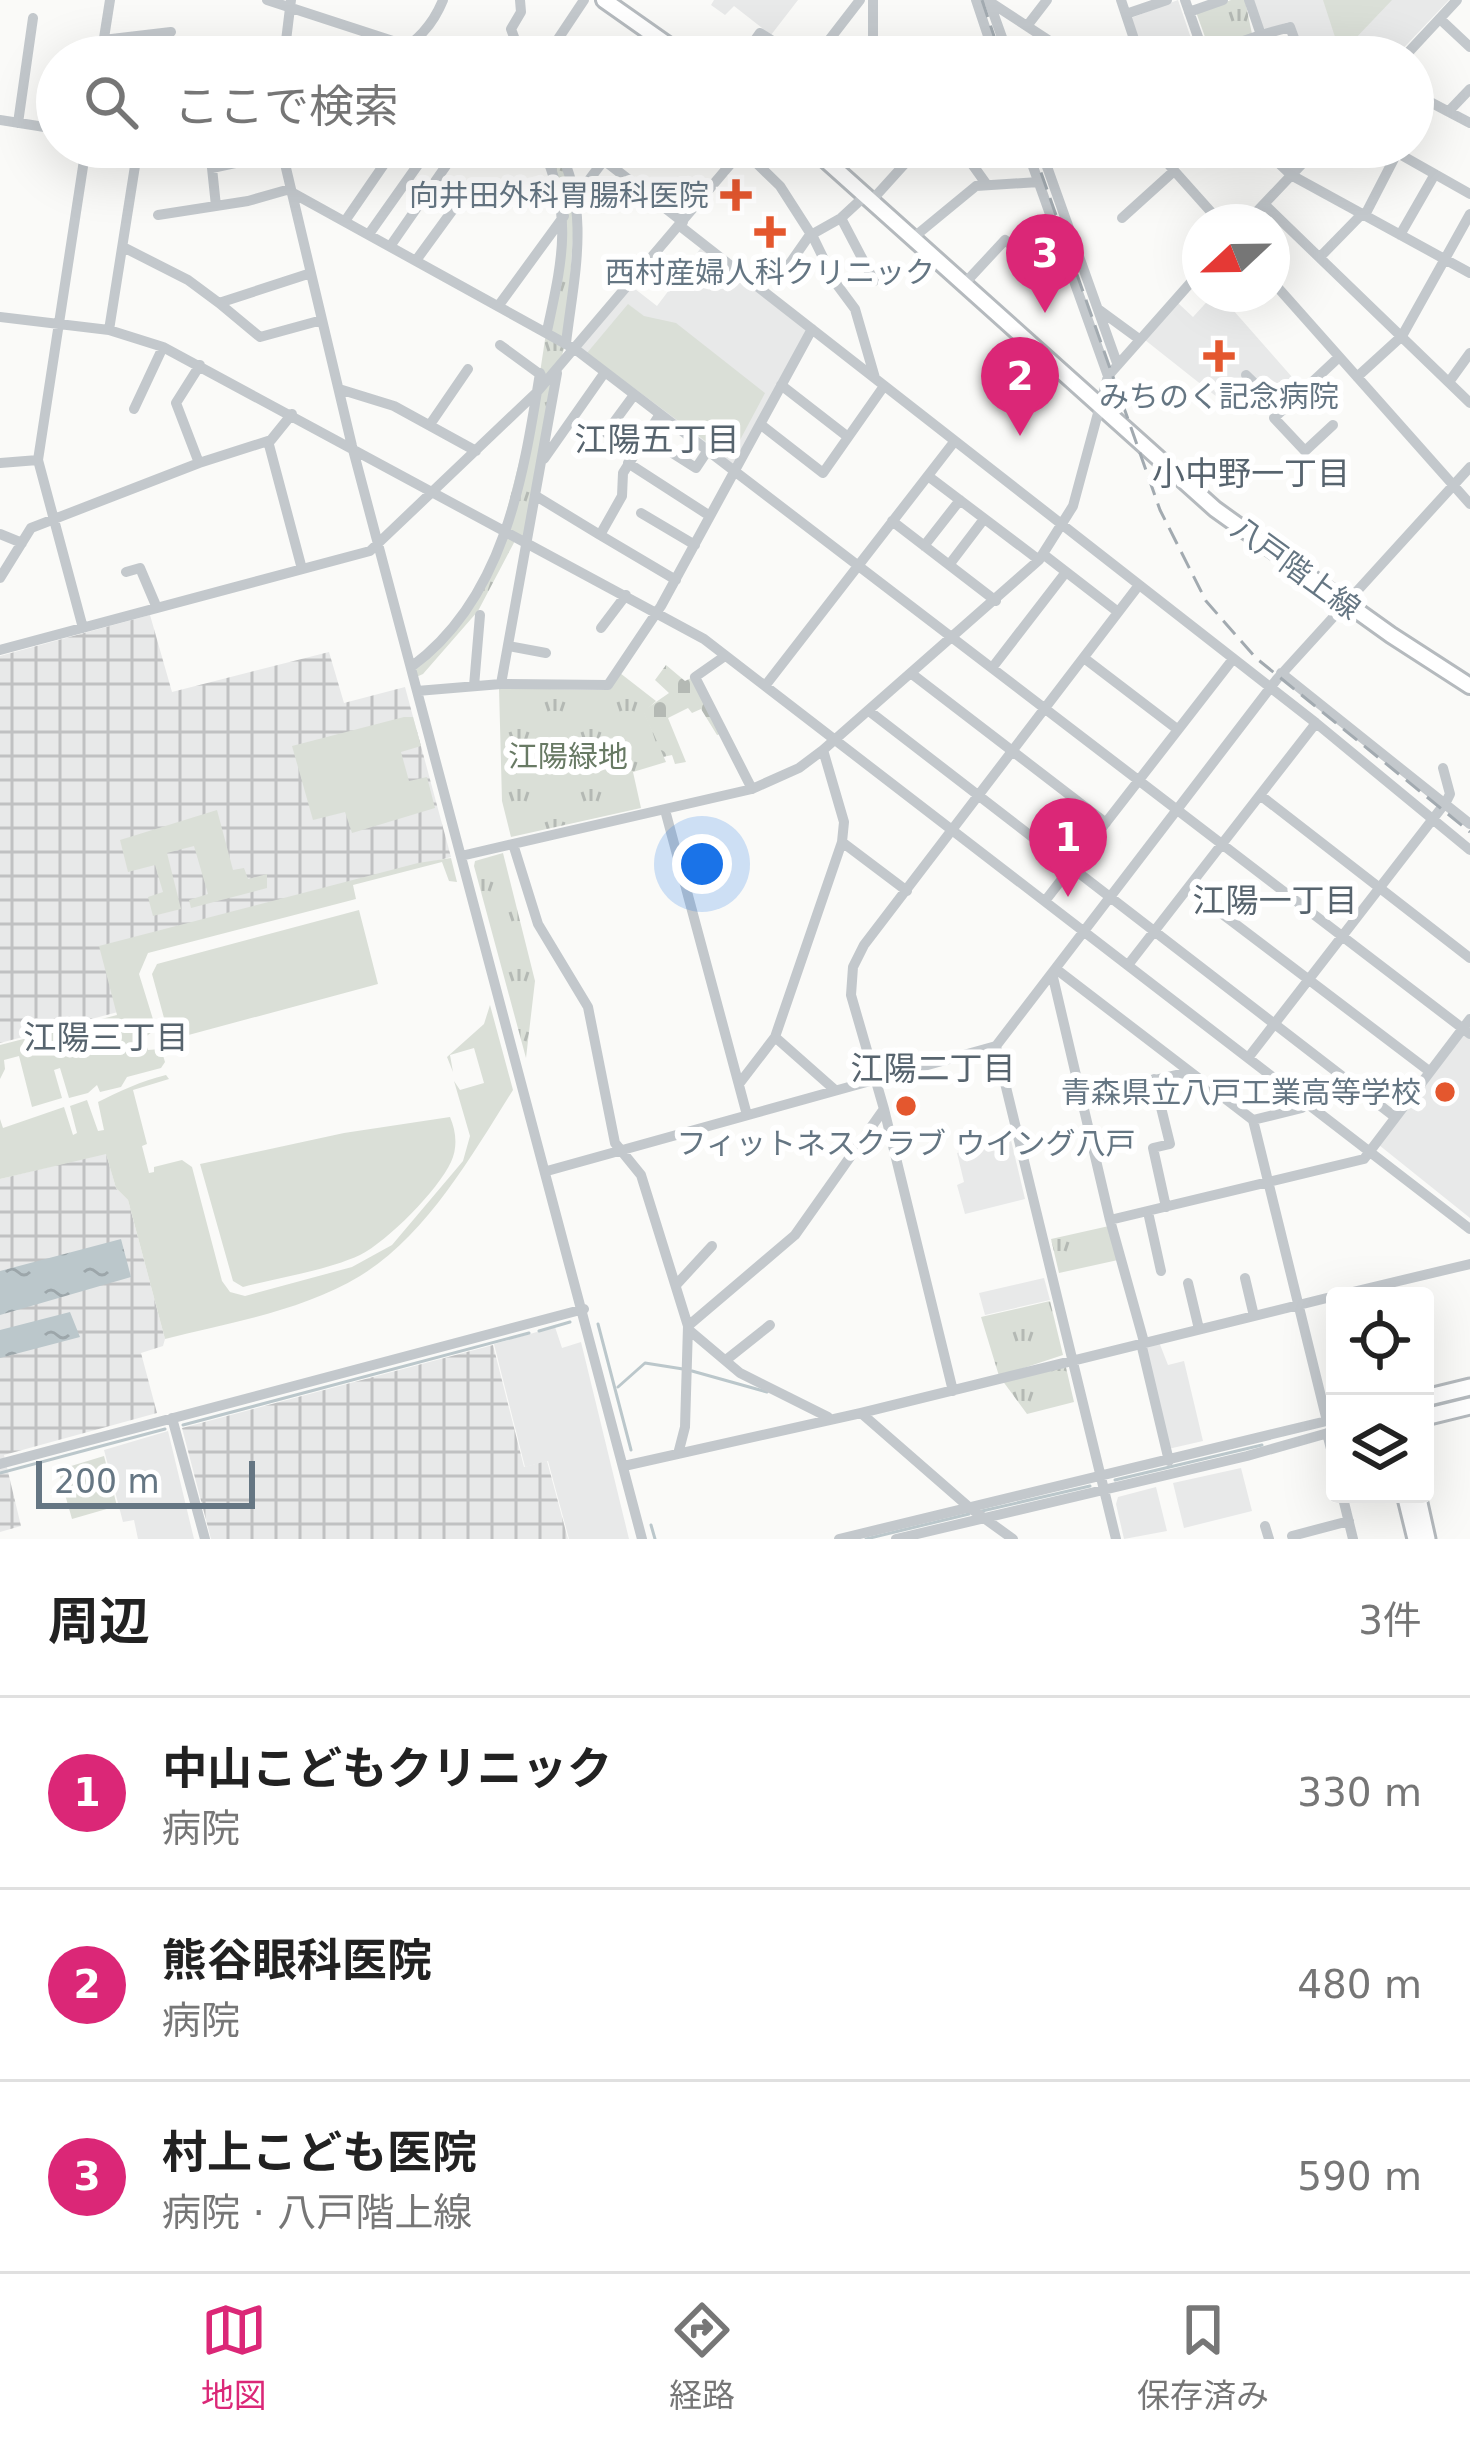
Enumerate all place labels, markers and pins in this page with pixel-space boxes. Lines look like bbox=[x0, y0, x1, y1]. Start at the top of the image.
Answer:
place label: 向井田外科胃腸科医院 bbox=[409, 178, 709, 213]
marker: 向井田外科胃腸科医院 bbox=[720, 179, 752, 211]
pin: 3 bbox=[1006, 214, 1084, 313]
marker: 西村産婦人科クリニック bbox=[754, 216, 786, 248]
place label: 西村産婦人科クリニック bbox=[605, 255, 935, 290]
pin: 2 bbox=[981, 337, 1059, 436]
marker: みちのく記念病院 bbox=[1203, 340, 1235, 372]
place label: みちのく記念病院 bbox=[1099, 379, 1339, 414]
pin: 1 bbox=[1029, 798, 1107, 897]
place label: 青森県立八戸工業高等学校 bbox=[1061, 1075, 1421, 1110]
marker: 青森県立八戸工業高等学校 bbox=[1432, 1079, 1458, 1105]
marker: フィットネスクラブ ウイング八戸 bbox=[893, 1093, 919, 1119]
place label: フィットネスクラブ ウイング八戸 bbox=[677, 1126, 1135, 1161]

